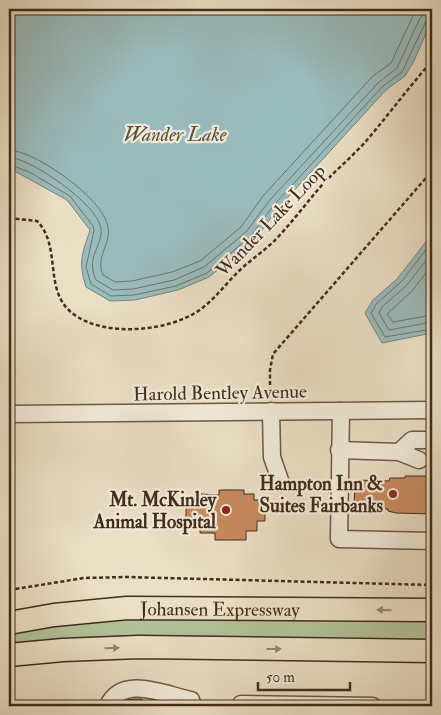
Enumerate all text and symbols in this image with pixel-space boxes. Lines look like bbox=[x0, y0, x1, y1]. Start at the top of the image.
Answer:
water label: Wander Lake bbox=[124, 122, 227, 147]
street label: Wander Lake Loop bbox=[210, 159, 331, 284]
street label: Harold Bentley Avenue bbox=[133, 379, 307, 407]
place label: Hampton Inn & Suites Fairbanks bbox=[259, 472, 383, 518]
place label: Mt. McKinley Animal Hospital bbox=[92, 488, 217, 535]
marker: Hampton Inn & Suites Fairbanks bbox=[387, 488, 399, 500]
marker: Mt. McKinley Animal Hospital bbox=[220, 504, 232, 516]
street label: Johansen Expressway bbox=[139, 597, 300, 623]
one-way arrow bbox=[375, 605, 391, 613]
one-way arrow bbox=[104, 644, 120, 652]
one-way arrow bbox=[267, 645, 283, 653]
scale bar bbox=[258, 660, 351, 692]
text: 50 m bbox=[266, 668, 295, 687]

